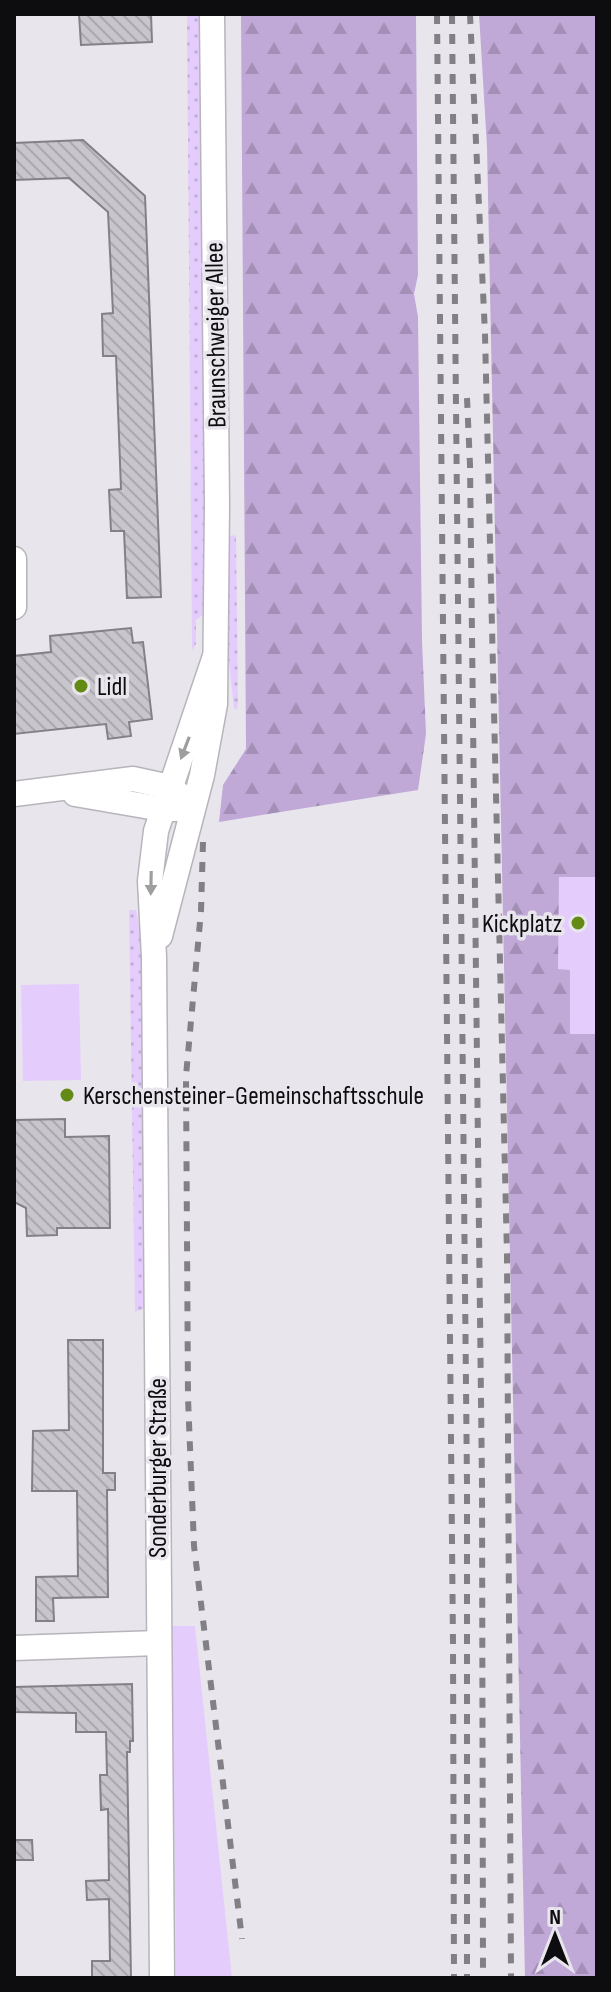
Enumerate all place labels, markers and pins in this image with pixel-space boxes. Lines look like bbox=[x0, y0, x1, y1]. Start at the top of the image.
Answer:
place label: Lidl bbox=[97, 672, 127, 703]
marker: Lidl bbox=[72, 677, 90, 695]
place label: Kickplatz bbox=[482, 909, 562, 940]
marker: Kickplatz bbox=[569, 914, 587, 932]
place label: Kerschensteiner-Gemeinschaftsschule bbox=[83, 1081, 424, 1112]
marker: Kerschensteiner-Gemeinschaftsschule bbox=[58, 1086, 76, 1104]

